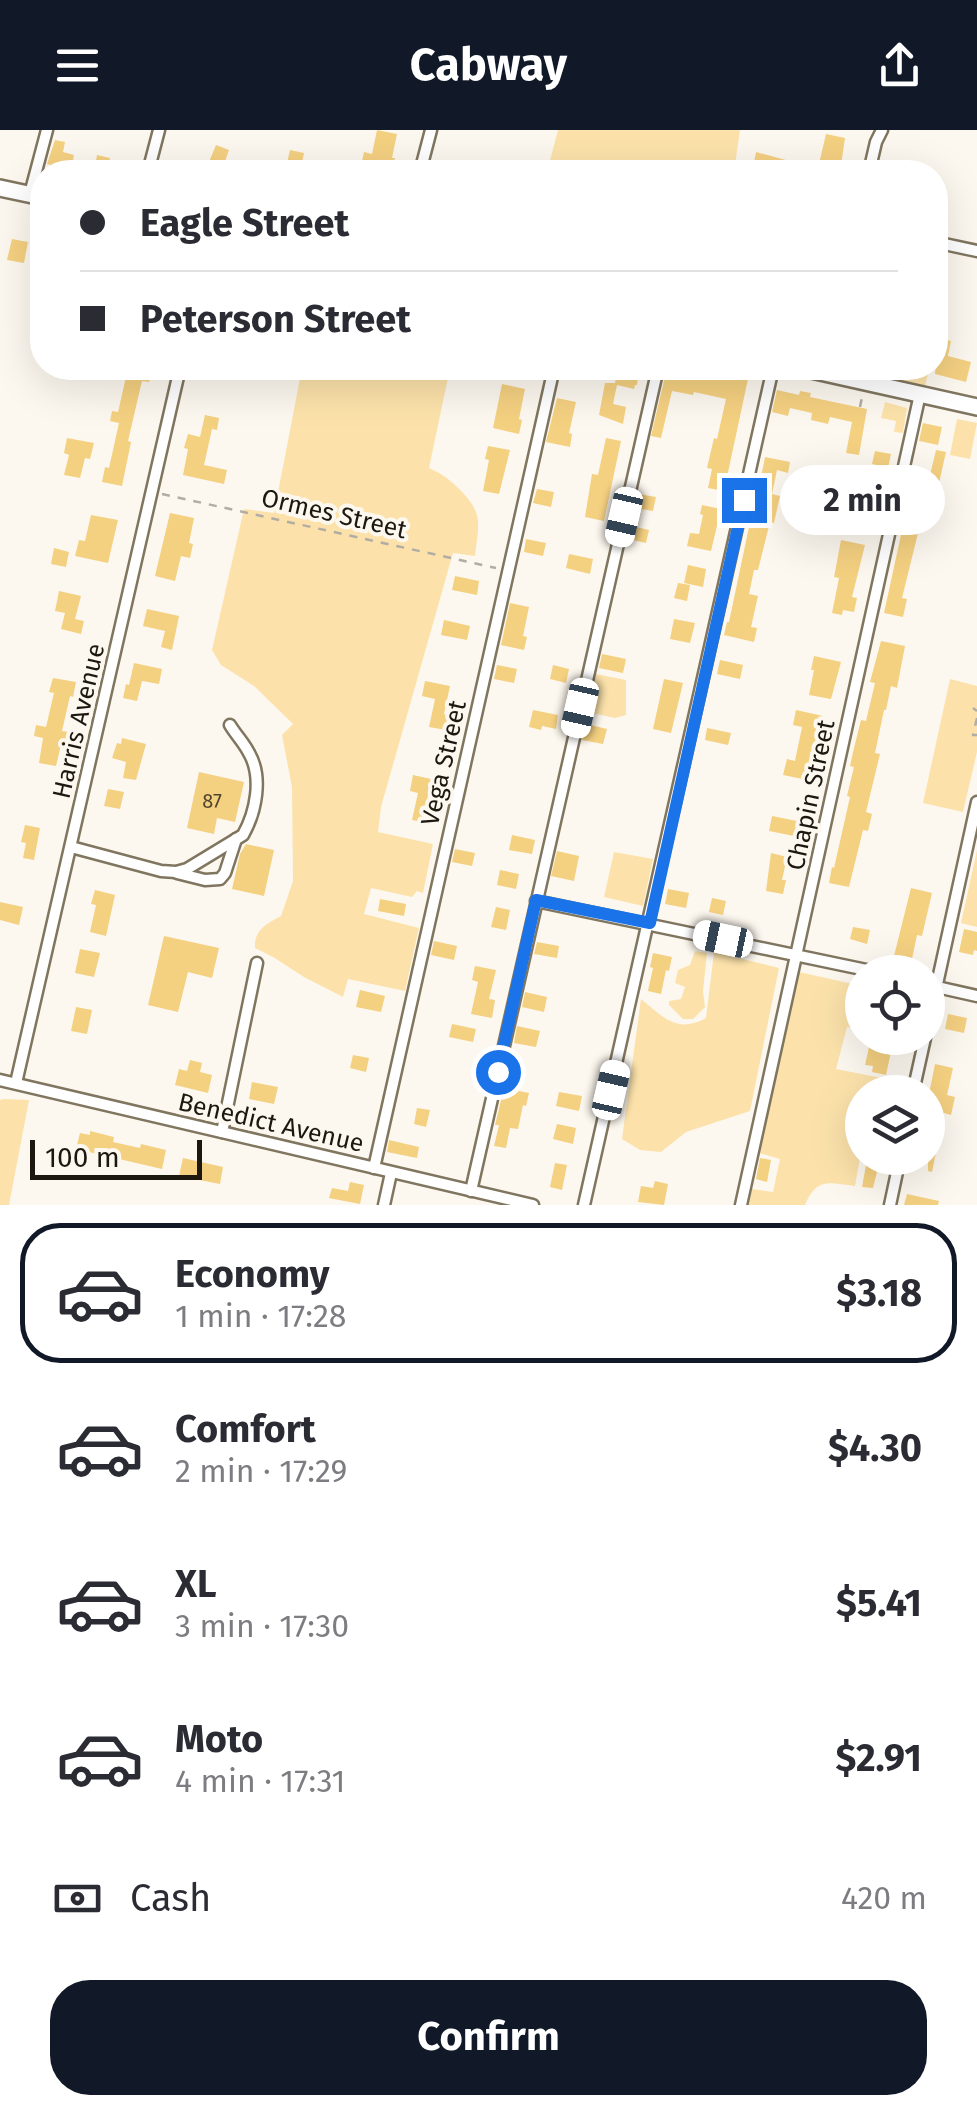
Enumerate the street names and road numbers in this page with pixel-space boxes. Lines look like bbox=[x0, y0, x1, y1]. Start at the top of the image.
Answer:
street label: Ormes Street bbox=[258, 483, 410, 545]
street label: Harris Avenue bbox=[47, 641, 111, 801]
street label: Vega Street bbox=[415, 697, 473, 828]
street label: Chapin Street bbox=[780, 716, 842, 873]
street label: Benedict Avenue bbox=[175, 1087, 367, 1159]

